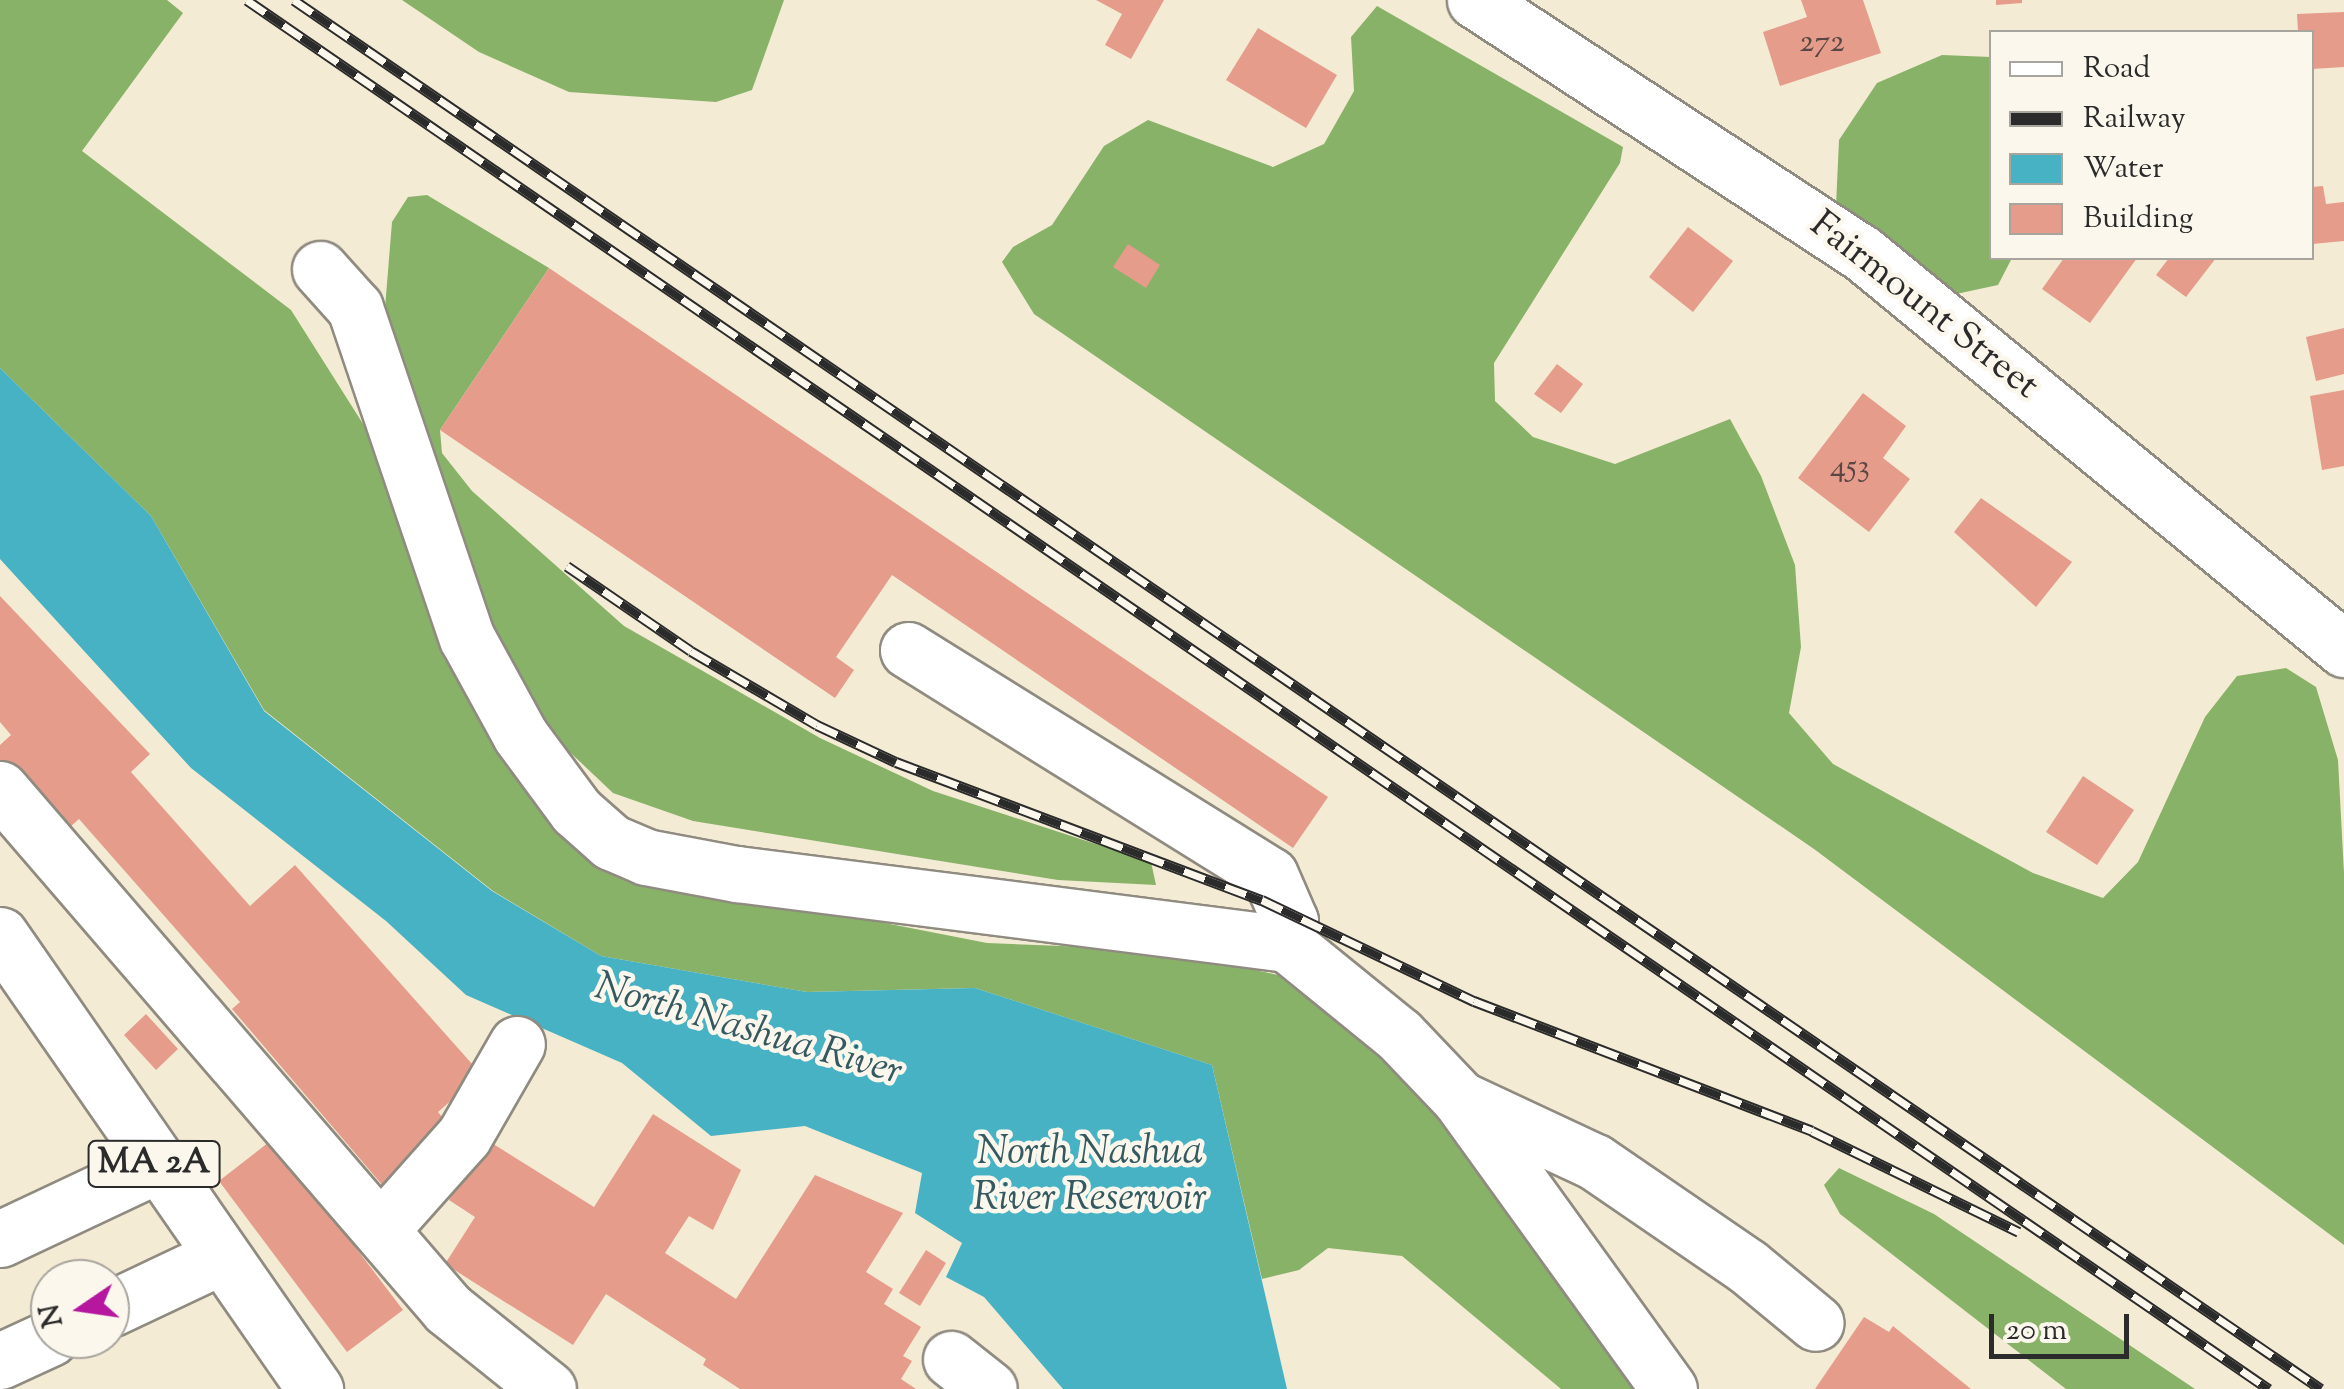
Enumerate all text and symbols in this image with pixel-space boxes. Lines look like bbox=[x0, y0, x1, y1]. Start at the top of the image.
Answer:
house number: 272 bbox=[1799, 24, 1845, 62]
legend bbox=[1989, 30, 2314, 260]
text: Road bbox=[2083, 48, 2150, 91]
text: Railway bbox=[2083, 98, 2186, 141]
text: Water bbox=[2083, 148, 2164, 191]
text: Building bbox=[2083, 198, 2193, 241]
street label: Fairmount Street bbox=[1799, 204, 2047, 410]
house number: 453 bbox=[1830, 449, 1870, 487]
water label: North Nashua River bbox=[589, 964, 907, 1098]
water label: North Nashua River Reservoir bbox=[973, 1130, 1207, 1224]
road number: MA 2A bbox=[86, 1134, 222, 1194]
north arrow bbox=[30, 1259, 130, 1359]
scale bar bbox=[1994, 1294, 2134, 1356]
text: N bbox=[31, 1300, 75, 1331]
text: 20 m bbox=[2006, 1310, 2067, 1353]

